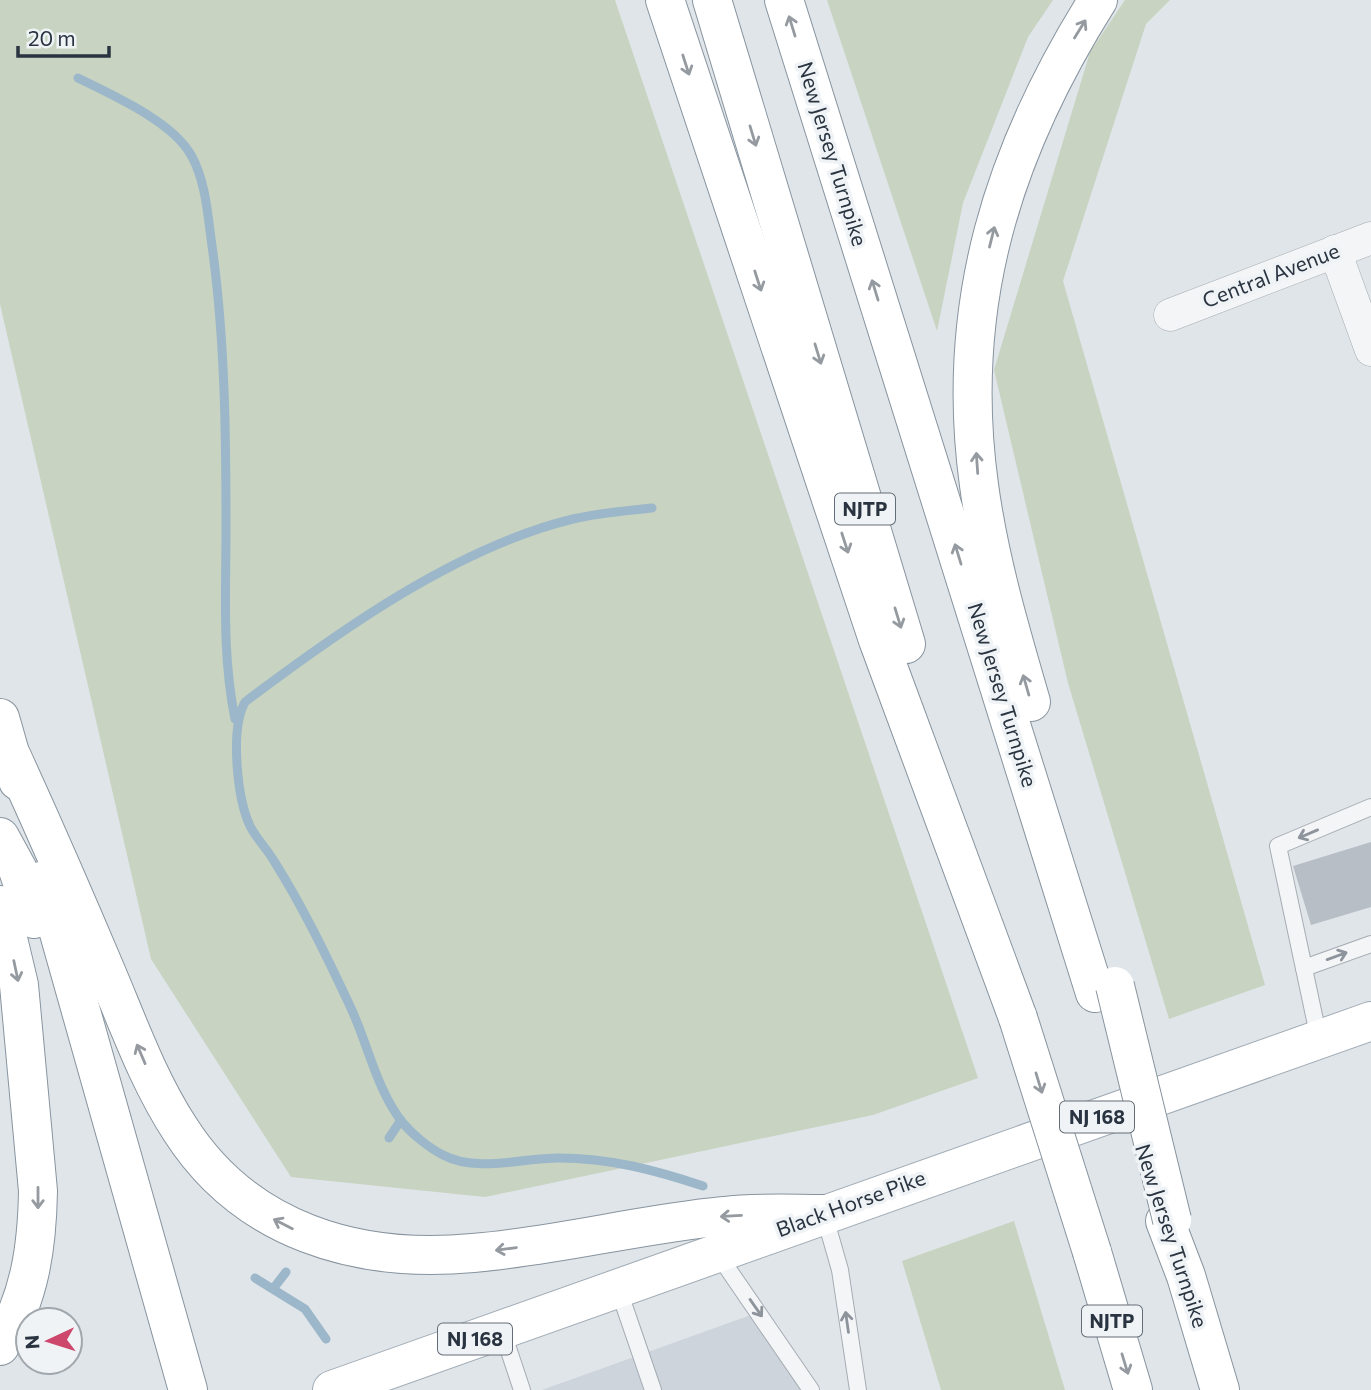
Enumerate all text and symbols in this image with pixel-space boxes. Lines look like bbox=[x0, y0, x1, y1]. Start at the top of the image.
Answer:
scale bar bbox=[18, 14, 108, 58]
one-way arrow bbox=[785, 15, 798, 37]
one-way arrow bbox=[1073, 19, 1087, 39]
text: 20 m bbox=[28, 25, 76, 50]
one-way arrow bbox=[681, 53, 693, 75]
street label: New Jersey Turnpike bbox=[793, 58, 873, 249]
one-way arrow bbox=[747, 124, 760, 146]
one-way arrow bbox=[986, 227, 999, 249]
street label: Central Avenue bbox=[1198, 237, 1342, 312]
one-way arrow bbox=[753, 269, 765, 291]
one-way arrow bbox=[867, 279, 880, 301]
one-way arrow bbox=[813, 342, 826, 364]
one-way arrow bbox=[970, 453, 983, 475]
road number: NJTP bbox=[835, 494, 895, 524]
one-way arrow bbox=[839, 532, 852, 554]
one-way arrow bbox=[950, 543, 963, 565]
street label: New Jersey Turnpike bbox=[963, 599, 1043, 790]
one-way arrow bbox=[892, 607, 905, 629]
one-way arrow bbox=[1019, 674, 1032, 696]
one-way arrow bbox=[1298, 828, 1319, 841]
one-way arrow bbox=[1326, 949, 1348, 961]
one-way arrow bbox=[9, 959, 23, 982]
one-way arrow bbox=[134, 1044, 147, 1065]
one-way arrow bbox=[1033, 1071, 1046, 1093]
road number: NJ 168 bbox=[1060, 1102, 1134, 1133]
street label: New Jersey Turnpike bbox=[1131, 1141, 1214, 1331]
street label: Black Horse Pike bbox=[772, 1164, 929, 1241]
one-way arrow bbox=[31, 1186, 45, 1209]
one-way arrow bbox=[720, 1209, 743, 1222]
one-way arrow bbox=[274, 1217, 294, 1231]
one-way arrow bbox=[495, 1243, 518, 1256]
one-way arrow bbox=[749, 1298, 763, 1317]
north arrow bbox=[14, 1306, 84, 1376]
road number: NJTP bbox=[1082, 1306, 1142, 1336]
one-way arrow bbox=[841, 1312, 854, 1334]
road number: NJ 168 bbox=[438, 1324, 512, 1354]
text: N bbox=[20, 1334, 44, 1350]
one-way arrow bbox=[1120, 1353, 1133, 1375]

